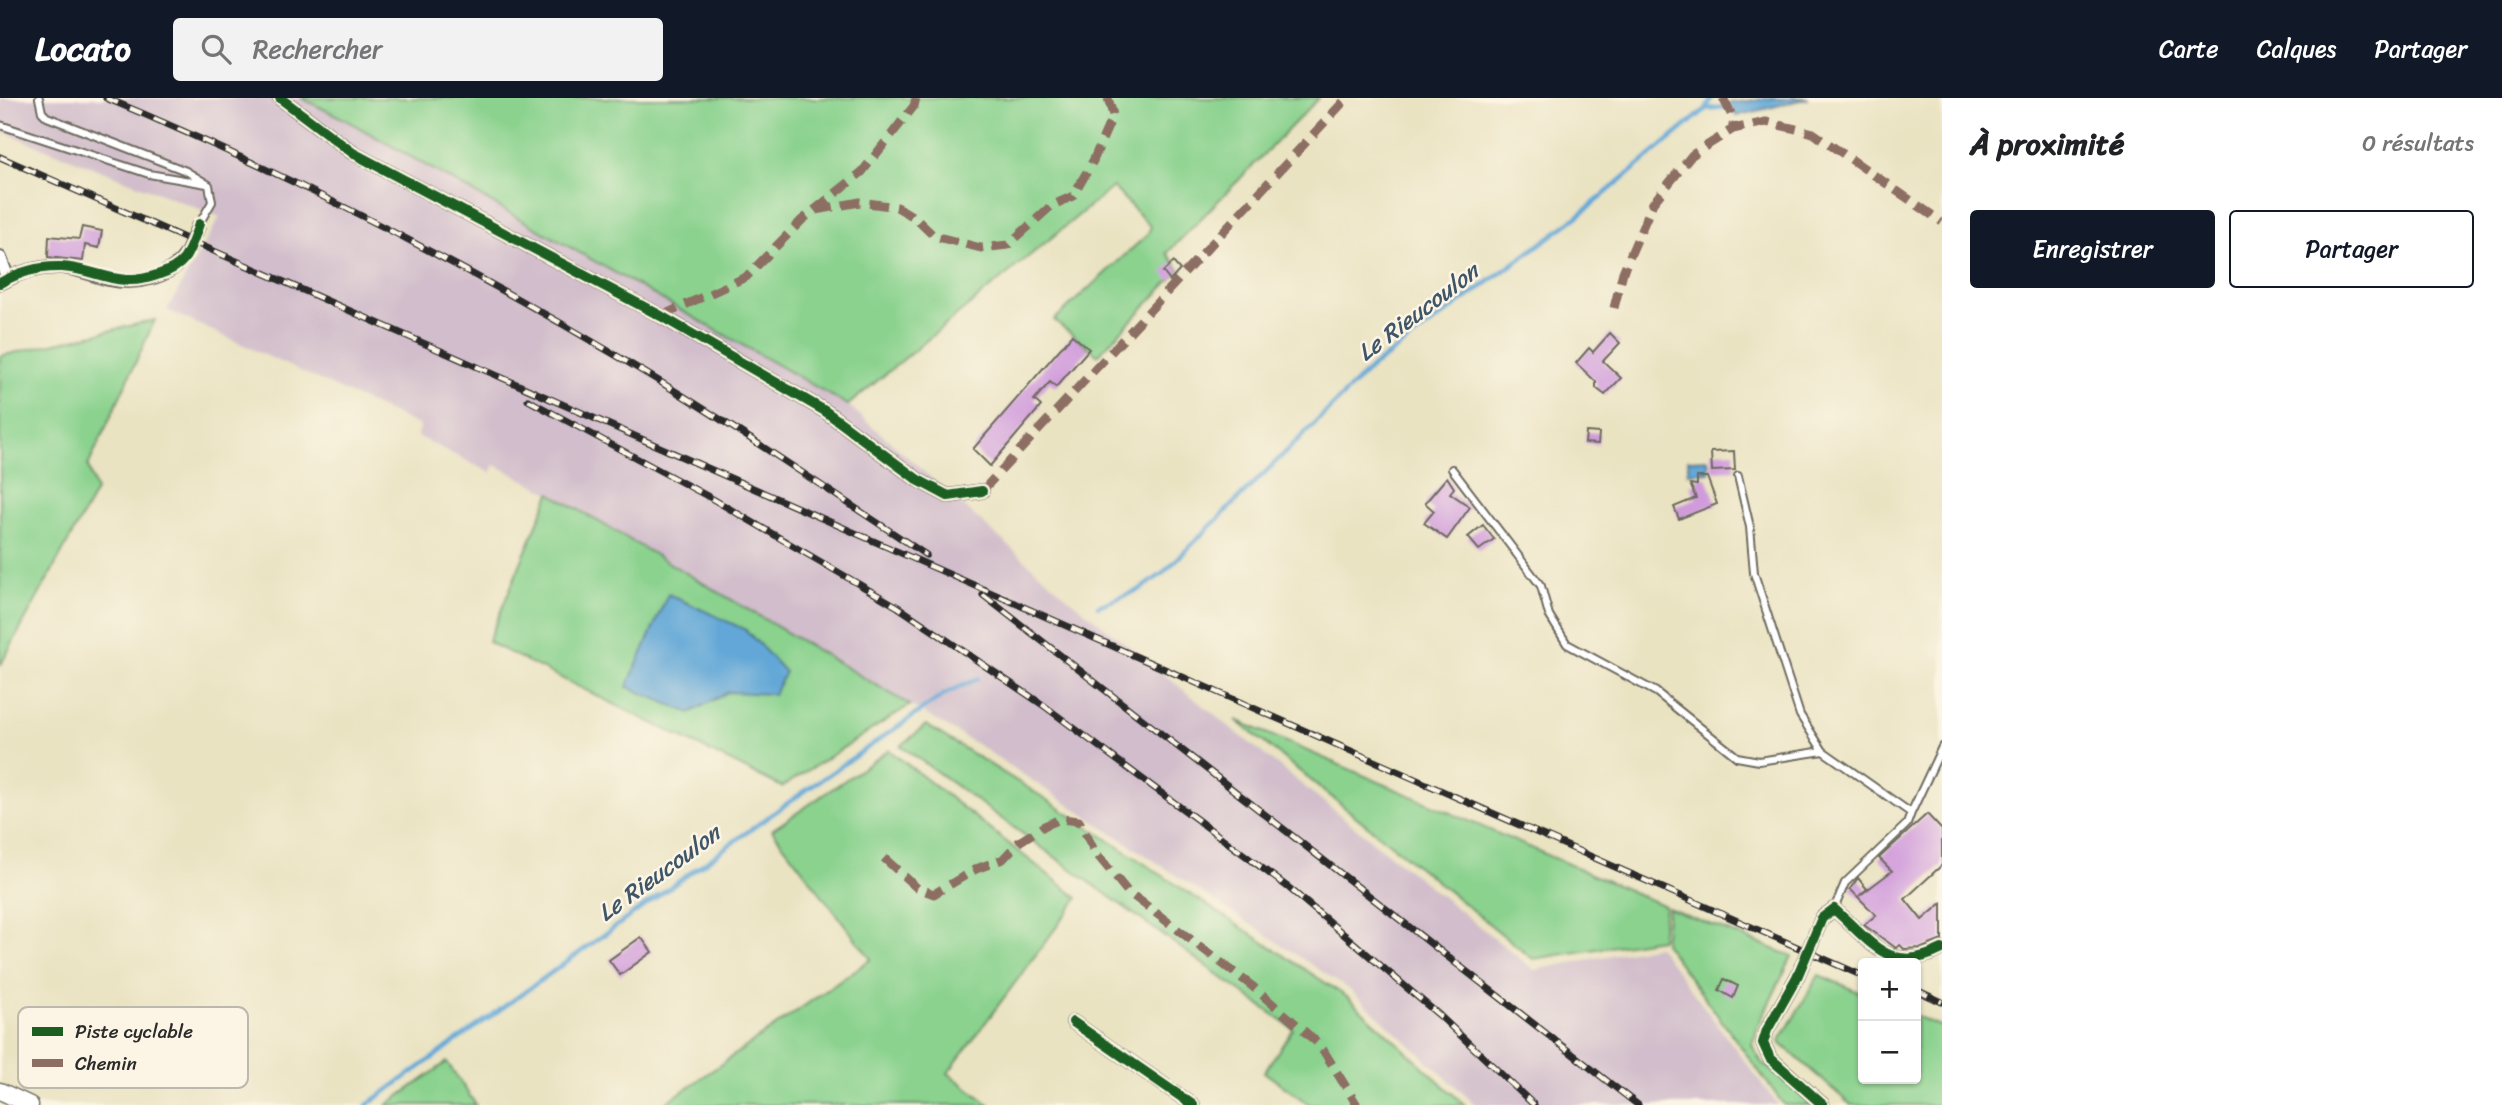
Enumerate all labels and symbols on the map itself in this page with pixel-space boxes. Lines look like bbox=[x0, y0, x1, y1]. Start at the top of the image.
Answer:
water label: Le Rieucoulon bbox=[1348, 250, 1491, 372]
water label: Le Rieucoulon bbox=[588, 812, 732, 932]
legend bbox=[18, 1007, 248, 1088]
text: Piste cyclable bbox=[75, 1015, 193, 1048]
text: Chemin bbox=[75, 1047, 137, 1080]

